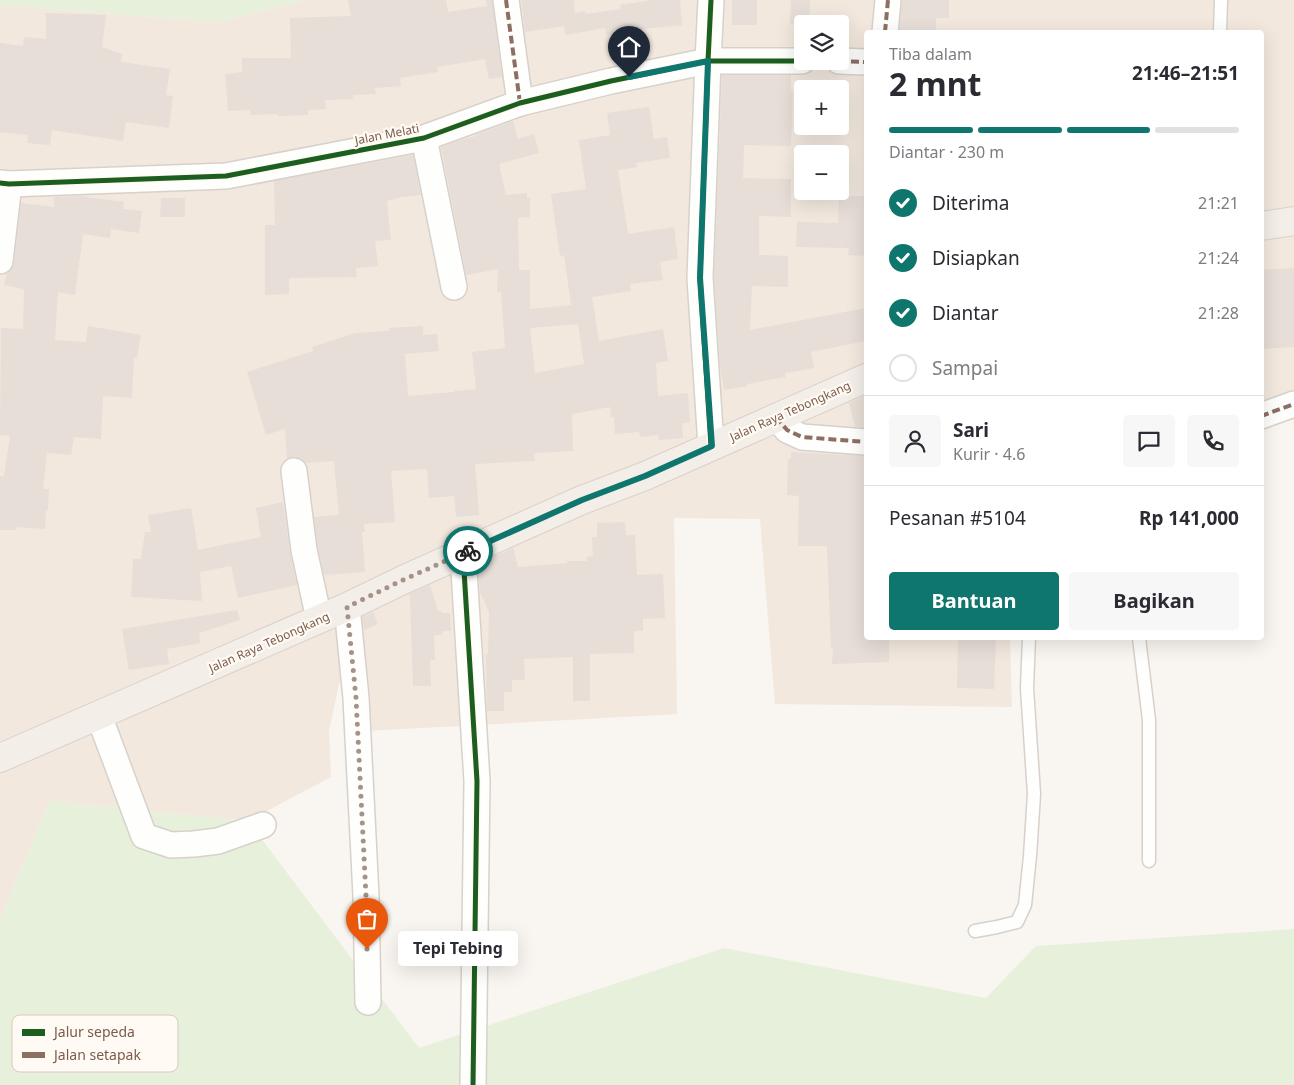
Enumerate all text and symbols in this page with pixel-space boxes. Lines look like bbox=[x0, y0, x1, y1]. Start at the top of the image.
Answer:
map controls bbox=[794, 15, 849, 200]
button: layers bbox=[794, 15, 849, 70]
pin bbox=[608, 26, 650, 77]
icon: home bbox=[615, 33, 643, 61]
text: Tiba dalam bbox=[889, 43, 972, 65]
text: 21:46–21:51 bbox=[1132, 60, 1239, 86]
text: 2 mnt bbox=[889, 62, 982, 105]
button: + bbox=[794, 80, 849, 135]
street label: Jalan Melati bbox=[352, 119, 421, 149]
text: Diantar · 230 m bbox=[889, 141, 1004, 163]
button: − bbox=[794, 145, 849, 200]
icon: check bbox=[889, 189, 917, 217]
text: Diterima bbox=[932, 190, 1010, 216]
text: 21:21 bbox=[1198, 192, 1239, 214]
icon: check bbox=[889, 244, 917, 272]
text: Disiapkan bbox=[932, 245, 1020, 271]
text: 21:24 bbox=[1198, 247, 1239, 269]
icon: check bbox=[889, 299, 917, 327]
text: Diantar bbox=[932, 300, 999, 326]
text: 21:28 bbox=[1198, 302, 1239, 324]
text: Sampai bbox=[932, 355, 998, 381]
street label: Jalan Raya Tebongkang bbox=[726, 377, 853, 446]
button: person bbox=[889, 415, 941, 467]
button: chat bbox=[1123, 415, 1175, 467]
button: phone bbox=[1187, 415, 1239, 467]
text: Sari bbox=[953, 417, 989, 443]
text: Kurir · 4.6 bbox=[953, 443, 1025, 465]
text: Pesanan #5104 bbox=[889, 505, 1026, 531]
text: Rp 141,000 bbox=[1139, 505, 1239, 531]
courier bbox=[443, 526, 493, 576]
icon: bike bbox=[454, 537, 482, 565]
button: Bantuan bbox=[889, 572, 1059, 630]
button: Bagikan bbox=[1069, 572, 1239, 630]
street label: Jalan Raya Tebongkang bbox=[205, 608, 332, 677]
pin bbox=[346, 898, 388, 949]
icon: bag bbox=[353, 905, 381, 933]
callout: Tepi Tebing bbox=[397, 932, 517, 966]
text: Tepi Tebing bbox=[413, 937, 503, 959]
legend bbox=[12, 1015, 178, 1072]
text: Jalur sepeda bbox=[52, 1022, 135, 1041]
text: Jalan setapak bbox=[52, 1045, 141, 1064]

